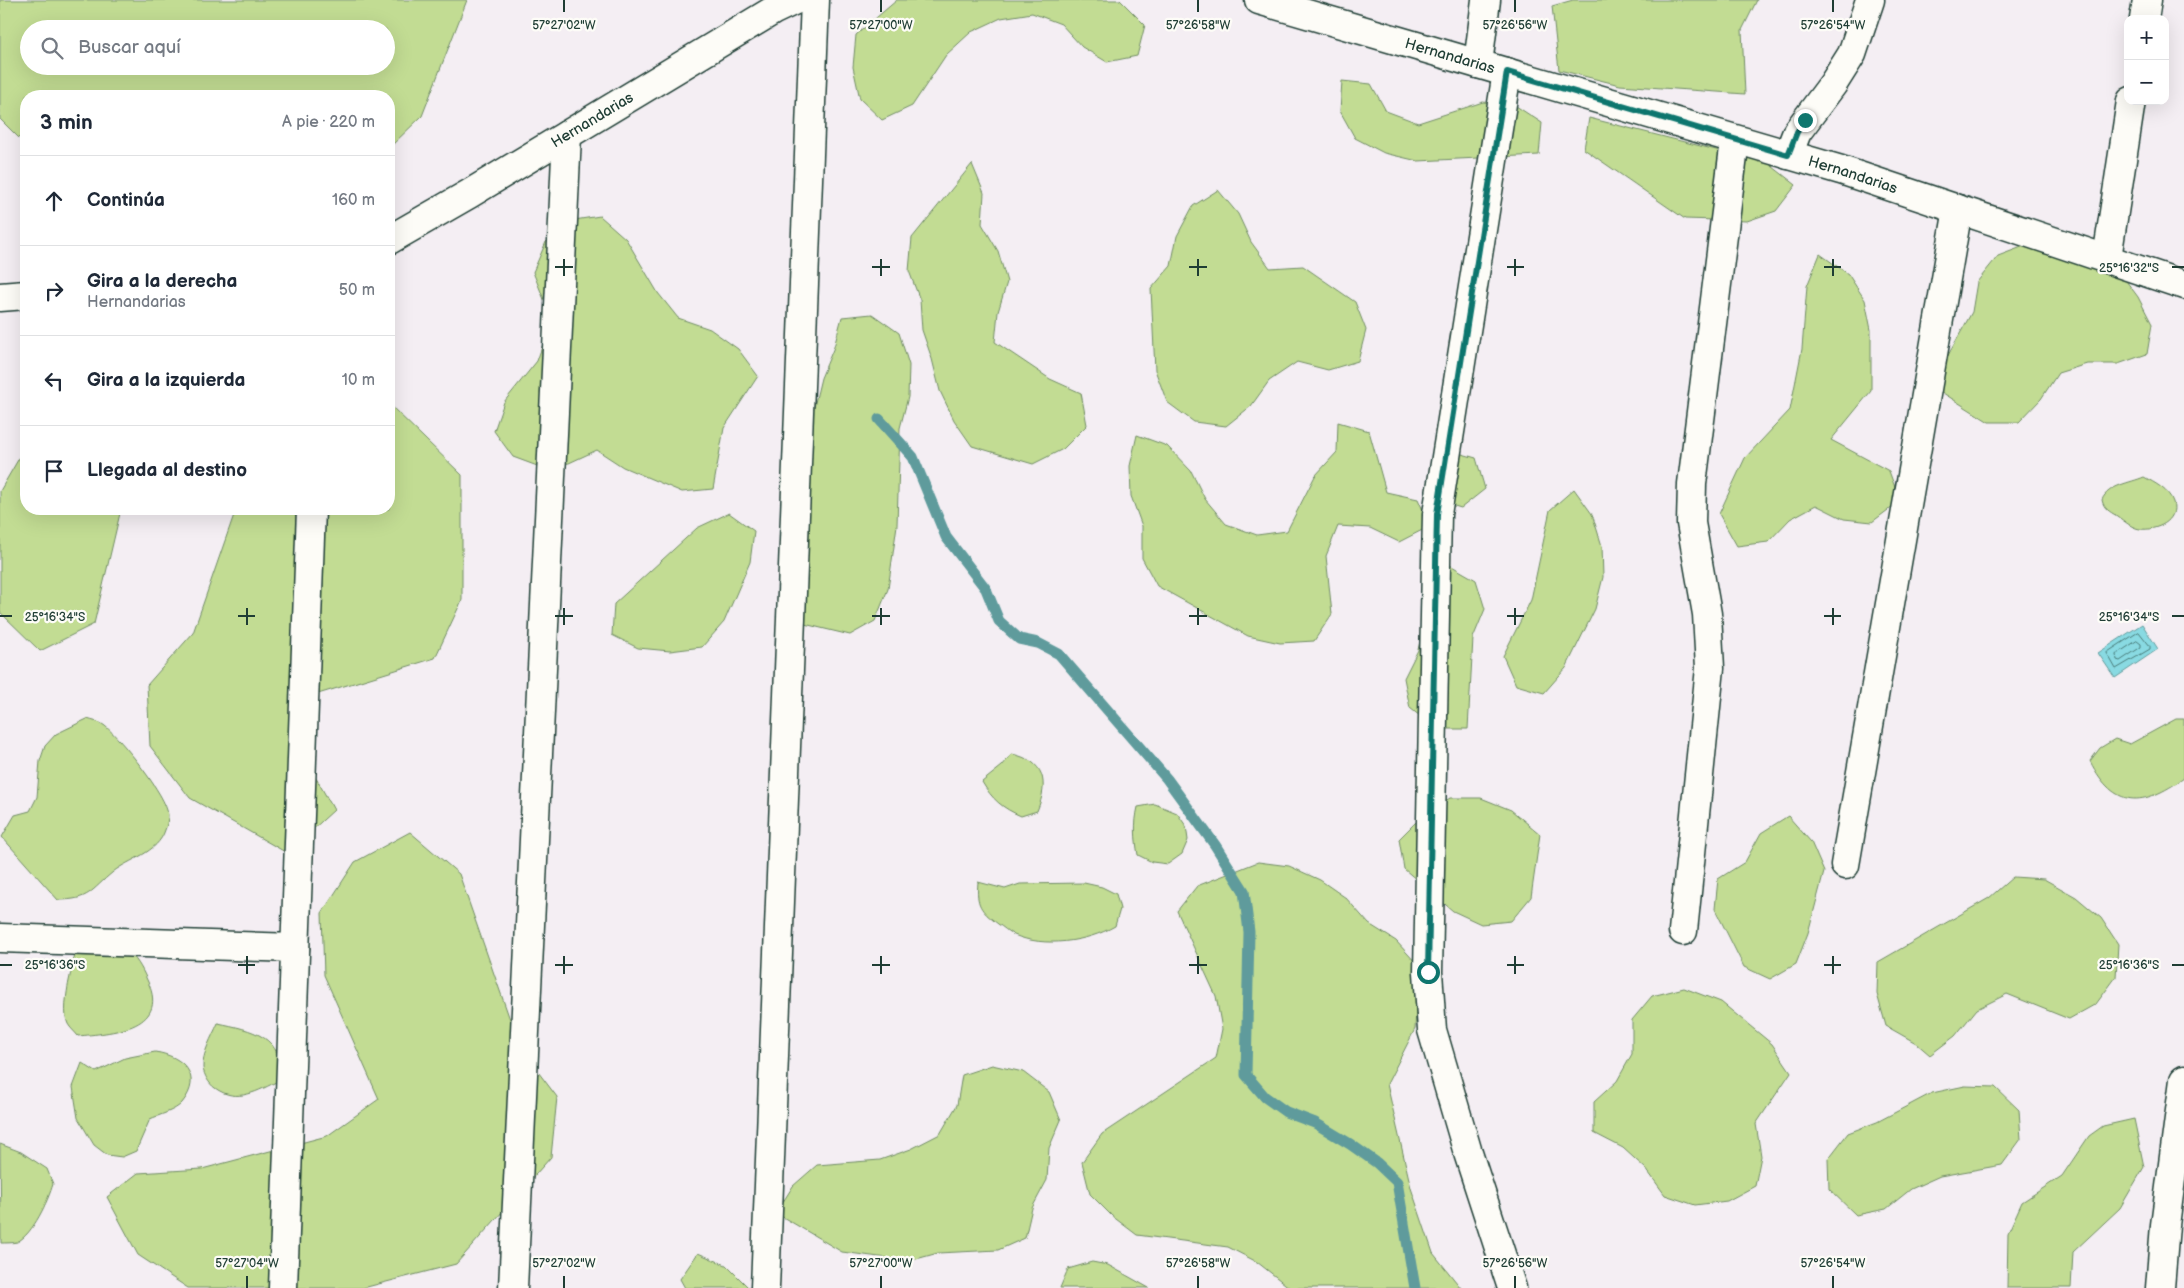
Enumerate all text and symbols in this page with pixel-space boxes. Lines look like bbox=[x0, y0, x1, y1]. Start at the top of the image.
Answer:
map controls bbox=[2124, 15, 2169, 105]
button: + bbox=[2124, 15, 2169, 60]
text: 57°27'02"W bbox=[532, 18, 596, 33]
text: 57°27'00"W bbox=[849, 18, 913, 33]
text: 57°26'58"W bbox=[1166, 18, 1230, 33]
text: 57°26'56"W bbox=[1482, 18, 1548, 33]
text: 57°26'54"W bbox=[1800, 18, 1866, 33]
search box bbox=[20, 20, 395, 75]
icon: search bbox=[38, 34, 66, 62]
street label: Hernandarias bbox=[1403, 34, 1498, 79]
text: Buscar aquí bbox=[78, 36, 181, 59]
button: − bbox=[2124, 60, 2169, 105]
street label: Hernandarias bbox=[548, 88, 637, 152]
route end bbox=[1794, 109, 1817, 132]
text: 3 min bbox=[40, 110, 93, 135]
text: A pie · 220 m bbox=[282, 113, 375, 132]
street label: Hernandarias bbox=[1806, 152, 1900, 198]
icon: ahead bbox=[40, 187, 68, 215]
text: Continúa bbox=[87, 189, 165, 212]
text: 160 m bbox=[332, 191, 375, 210]
text: 25°16'32"S bbox=[2099, 261, 2159, 276]
text: Gira a la derecha bbox=[87, 270, 237, 293]
icon: right bbox=[40, 277, 68, 305]
text: 50 m bbox=[339, 281, 375, 300]
text: Hernandarias bbox=[87, 293, 186, 312]
icon: left bbox=[40, 367, 68, 395]
text: Gira a la izquierda bbox=[87, 369, 245, 392]
text: 10 m bbox=[342, 371, 375, 390]
icon: arrive bbox=[40, 457, 68, 485]
text: Llegada al destino bbox=[87, 459, 247, 482]
text: 25°16'34"S bbox=[25, 610, 85, 625]
text: 25°16'34"S bbox=[2099, 610, 2159, 625]
text: 25°16'36"S bbox=[25, 958, 85, 973]
text: 25°16'36"S bbox=[2099, 958, 2159, 973]
route start bbox=[1417, 961, 1440, 984]
text: 57°27'04"W bbox=[215, 1256, 279, 1271]
text: 57°27'02"W bbox=[532, 1256, 596, 1271]
text: 57°27'00"W bbox=[849, 1256, 913, 1271]
text: 57°26'58"W bbox=[1166, 1256, 1230, 1271]
text: 57°26'56"W bbox=[1482, 1256, 1548, 1271]
text: 57°26'54"W bbox=[1800, 1256, 1866, 1271]

